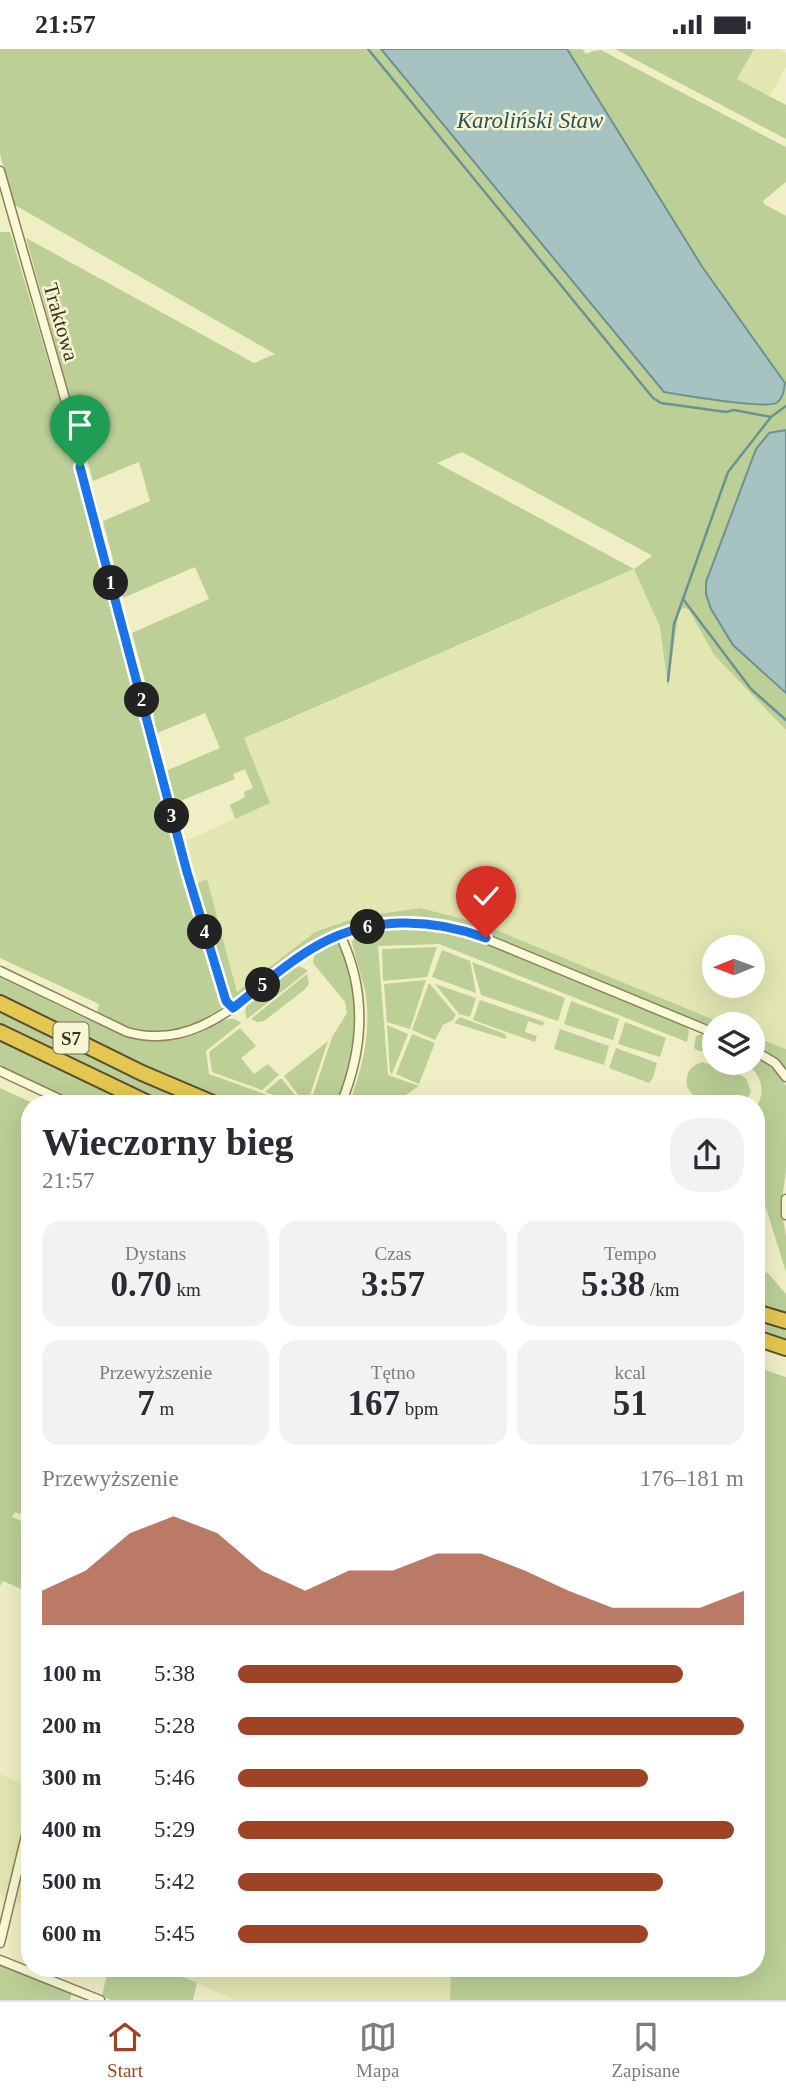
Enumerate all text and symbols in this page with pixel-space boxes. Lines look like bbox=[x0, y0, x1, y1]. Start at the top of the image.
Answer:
text: 21:57 bbox=[35, 10, 96, 39]
water label: Karoliński Staw bbox=[456, 108, 604, 133]
street label: Traktowa bbox=[38, 280, 84, 364]
pin bbox=[50, 395, 110, 467]
icon: arrive bbox=[61, 406, 99, 444]
pin: 1 bbox=[94, 565, 128, 601]
text: 1 bbox=[106, 572, 115, 593]
pin: 2 bbox=[124, 683, 160, 717]
text: 2 bbox=[137, 689, 146, 710]
pin: 3 bbox=[154, 799, 190, 833]
text: 3 bbox=[167, 805, 176, 826]
pin bbox=[456, 866, 516, 938]
icon: check bbox=[467, 877, 505, 915]
pin: 6 bbox=[350, 909, 386, 945]
pin: 4 bbox=[188, 915, 222, 949]
text: 6 bbox=[363, 916, 372, 937]
text: 4 bbox=[200, 921, 209, 942]
north arrow bbox=[702, 935, 765, 997]
map controls bbox=[702, 935, 765, 1075]
pin: 5 bbox=[246, 967, 280, 1003]
text: 5 bbox=[258, 974, 267, 995]
button: layers bbox=[702, 1012, 765, 1075]
road number: S7 bbox=[54, 1022, 88, 1053]
button: share bbox=[670, 1118, 744, 1192]
text: Wieczorny bieg bbox=[42, 1121, 294, 1163]
text: 21:57 bbox=[42, 1168, 94, 1193]
text: Dystans bbox=[125, 1243, 186, 1264]
text: Czas bbox=[375, 1243, 411, 1264]
text: Tempo bbox=[604, 1243, 657, 1264]
text: 0.70 bbox=[111, 1265, 172, 1304]
text: 3:57 bbox=[361, 1265, 425, 1304]
text: 5:38 bbox=[581, 1265, 645, 1304]
text: km bbox=[172, 1279, 201, 1300]
text: /km bbox=[645, 1279, 680, 1300]
text: Przewyższenie bbox=[99, 1362, 212, 1383]
text: Tętno bbox=[371, 1362, 415, 1383]
text: kcal bbox=[614, 1362, 646, 1383]
text: 7 bbox=[137, 1384, 155, 1423]
text: 167 bbox=[347, 1384, 400, 1423]
text: 51 bbox=[613, 1384, 648, 1423]
text: m bbox=[155, 1398, 174, 1419]
text: bpm bbox=[400, 1398, 439, 1419]
text: Przewyższenie bbox=[42, 1466, 179, 1491]
text: 176–181 m bbox=[640, 1466, 744, 1491]
text: 100 m bbox=[42, 1661, 101, 1686]
text: 5:38 bbox=[154, 1661, 195, 1686]
text: 200 m bbox=[42, 1713, 101, 1738]
text: 5:28 bbox=[154, 1713, 195, 1738]
text: 300 m bbox=[42, 1765, 101, 1790]
text: 5:46 bbox=[154, 1765, 195, 1790]
text: 400 m bbox=[42, 1817, 101, 1842]
text: 5:29 bbox=[154, 1817, 195, 1842]
text: 500 m bbox=[42, 1869, 101, 1894]
text: 5:42 bbox=[154, 1869, 195, 1894]
text: 600 m bbox=[42, 1921, 101, 1946]
text: 5:45 bbox=[154, 1921, 195, 1946]
tab: Start bbox=[106, 2018, 144, 2082]
tab: Mapa bbox=[356, 2018, 399, 2082]
tab: Zapisane bbox=[611, 2018, 680, 2082]

